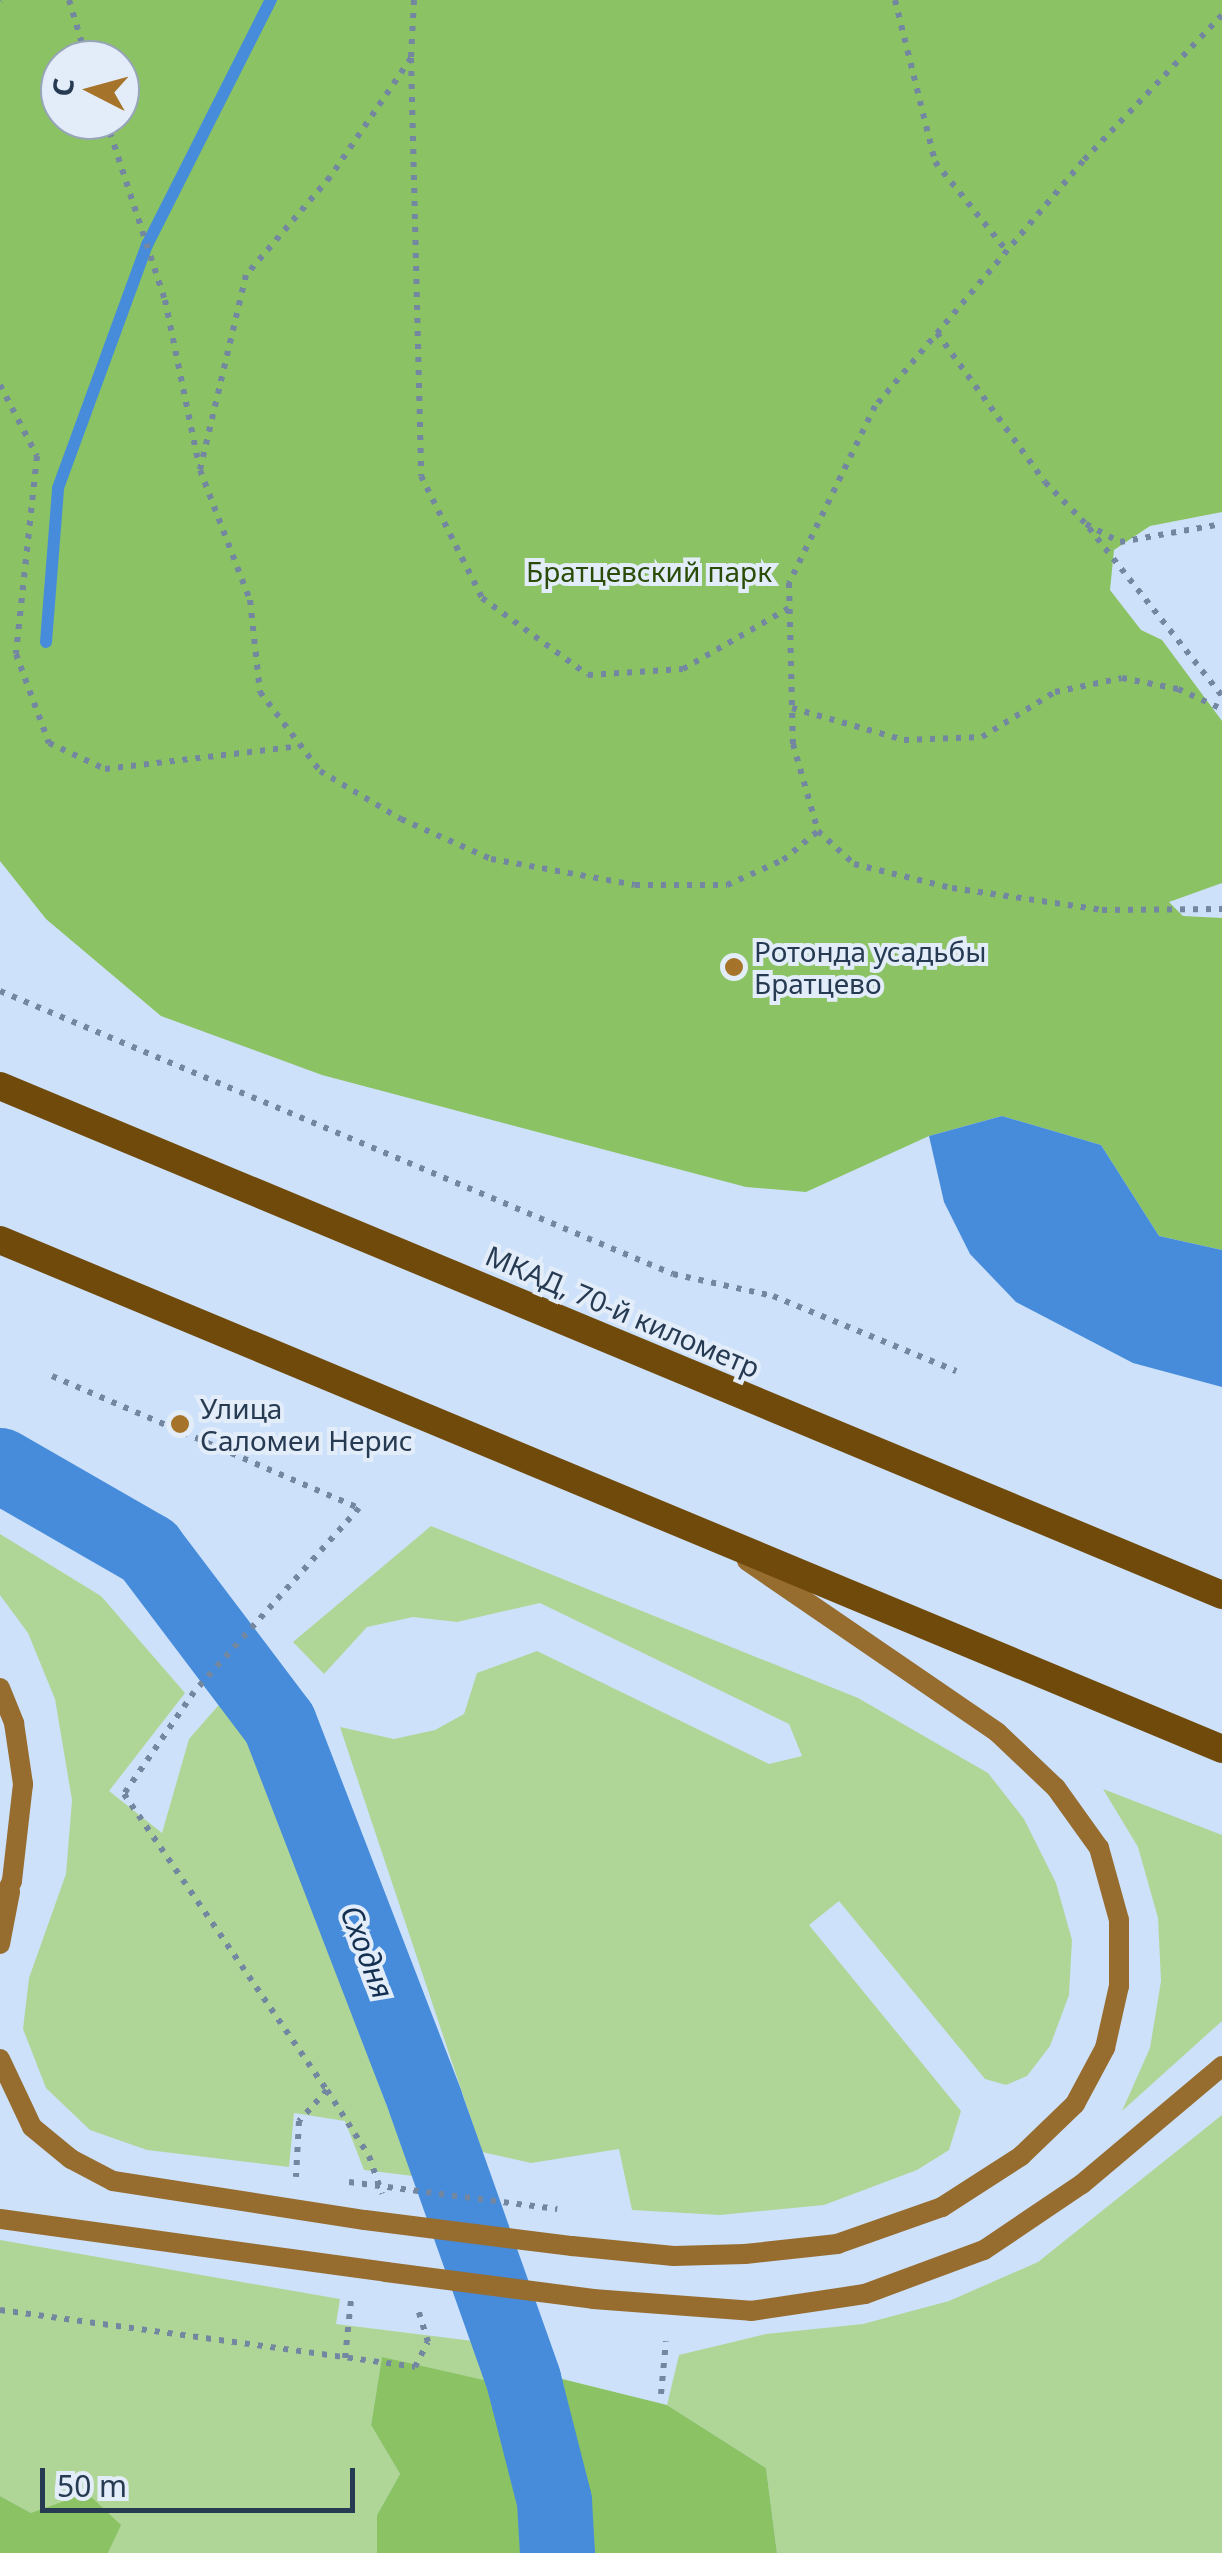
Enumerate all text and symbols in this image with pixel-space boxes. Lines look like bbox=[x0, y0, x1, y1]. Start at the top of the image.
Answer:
north arrow bbox=[40, 40, 140, 140]
text: С bbox=[42, 76, 82, 98]
park label: Братцевский парк bbox=[526, 554, 772, 588]
place label: Ротонда усадьбы Братцево bbox=[754, 934, 986, 1000]
marker: Ротонда усадьбы Братцево bbox=[723, 956, 745, 978]
street label: МКАД, 70-й километр bbox=[481, 1238, 765, 1384]
place label: Улица Саломеи Нерис bbox=[200, 1391, 413, 1457]
marker: Улица Саломеи Нерис bbox=[169, 1413, 191, 1435]
water label: Сходня bbox=[333, 1901, 401, 2003]
scale bar bbox=[45, 2448, 360, 2510]
text: 50 m bbox=[57, 2465, 127, 2506]

